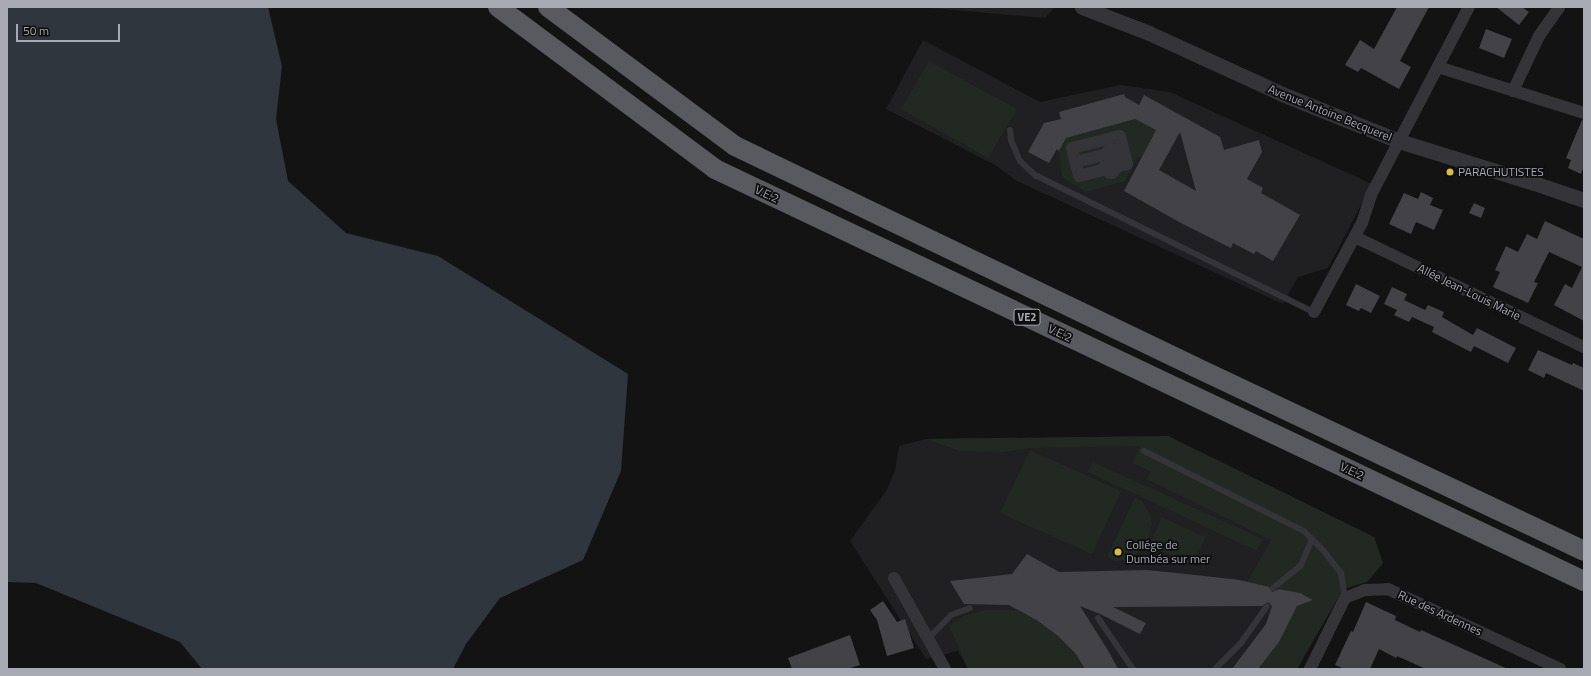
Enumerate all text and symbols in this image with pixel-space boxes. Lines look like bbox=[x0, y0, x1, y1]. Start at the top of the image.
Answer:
scale bar bbox=[18, 16, 122, 42]
text: 50 m bbox=[23, 21, 49, 40]
street label: Avenue Antoine Becquerel bbox=[1266, 82, 1394, 144]
place label: PARACHUTISTES bbox=[1458, 165, 1544, 179]
marker: PARACHUTISTES bbox=[1445, 167, 1455, 177]
street label: V.E.2 bbox=[753, 182, 781, 206]
street label: Allée Jean-Louis Marie bbox=[1415, 261, 1523, 323]
road number: VE2 bbox=[1013, 308, 1041, 326]
street label: V.E.2 bbox=[1046, 321, 1074, 345]
street label: V.E.2 bbox=[1338, 459, 1366, 483]
place label: Collége de Dumbéa sur mer bbox=[1126, 538, 1210, 566]
marker: Collége de Dumbéa sur mer bbox=[1113, 547, 1123, 557]
street label: Rue des Ardennes bbox=[1396, 587, 1484, 639]

